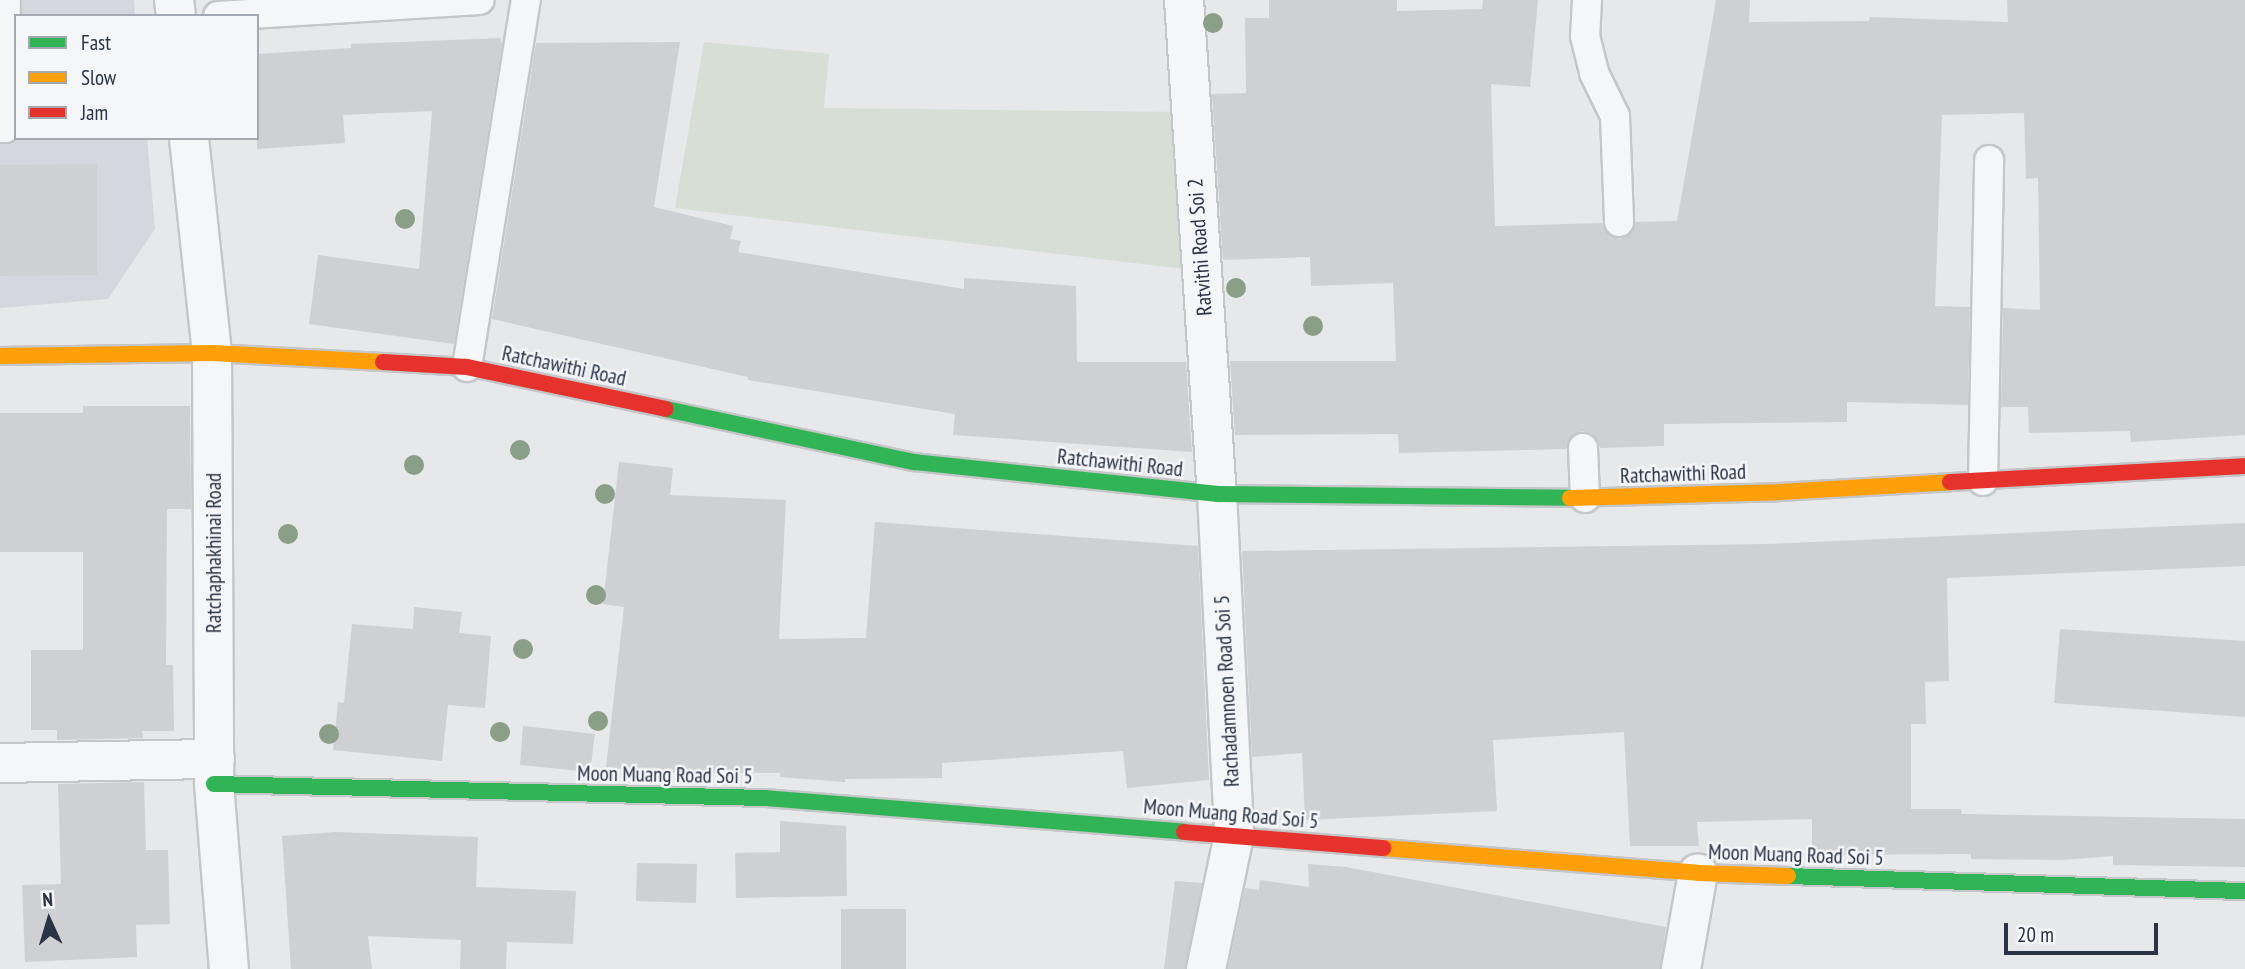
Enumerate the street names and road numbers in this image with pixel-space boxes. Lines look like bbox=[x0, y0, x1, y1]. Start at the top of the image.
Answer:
street label: Ratvithi Road Soi 2 bbox=[1183, 177, 1217, 317]
street label: Ratchawithi Road bbox=[500, 341, 628, 391]
street label: Ratchawithi Road bbox=[1056, 444, 1184, 482]
street label: Ratchawithi Road bbox=[1620, 459, 1746, 489]
street label: Ratchaphakhinai Road bbox=[201, 473, 227, 633]
street label: Rachadamnoen Road Soi 5 bbox=[1209, 594, 1245, 788]
street label: Moon Muang Road Soi 5 bbox=[577, 761, 753, 789]
street label: Moon Muang Road Soi 5 bbox=[1142, 794, 1320, 834]
street label: Moon Muang Road Soi 5 bbox=[1708, 839, 1884, 871]

